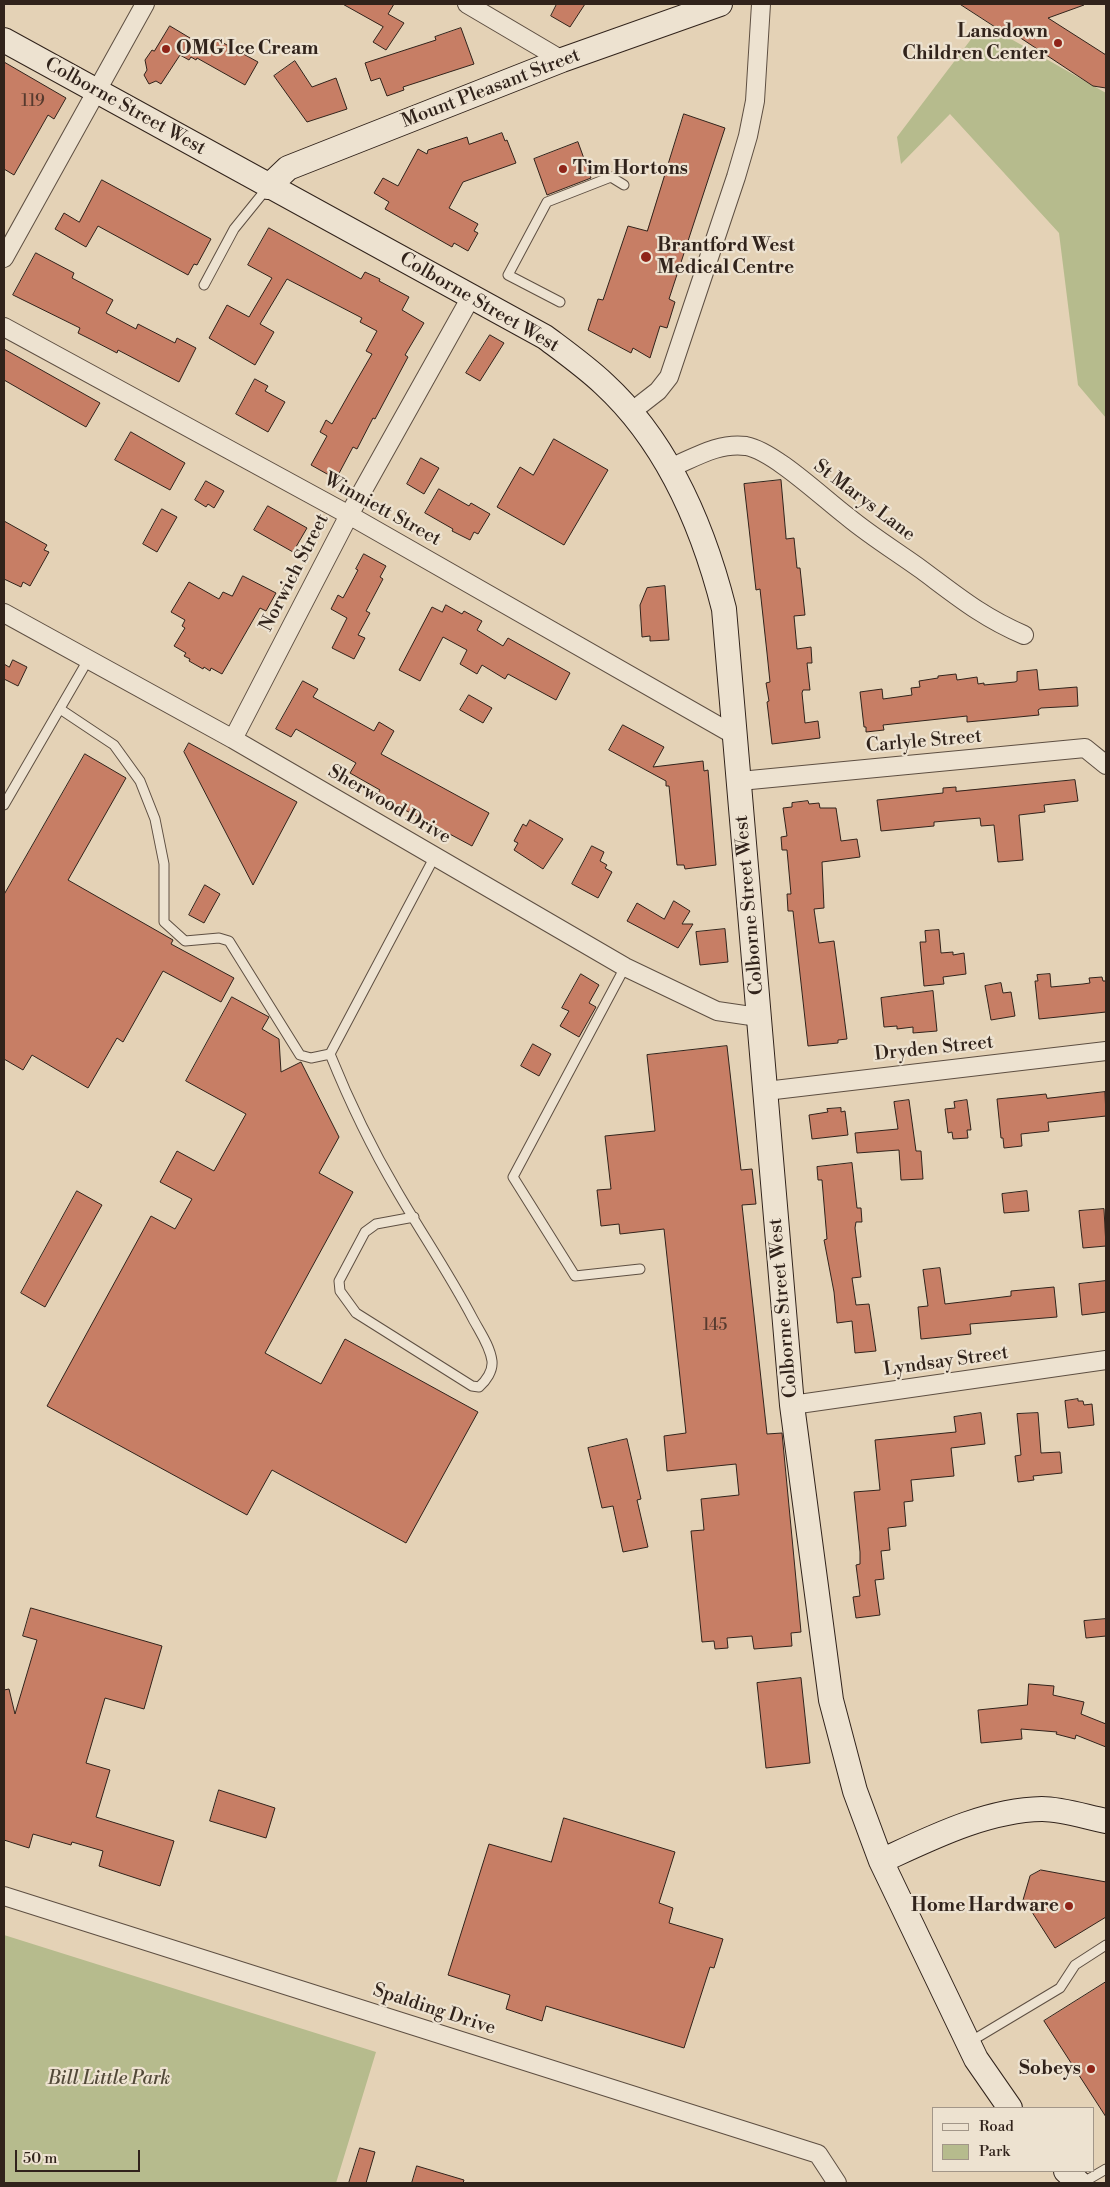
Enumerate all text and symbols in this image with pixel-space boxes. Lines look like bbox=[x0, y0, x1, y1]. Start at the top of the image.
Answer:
place label: Lansdown Children Center bbox=[902, 21, 1048, 65]
marker: Lansdown Children Center bbox=[1052, 37, 1064, 49]
place label: OMG Ice Cream bbox=[176, 38, 318, 60]
marker: OMG Ice Cream bbox=[160, 43, 172, 55]
street label: Mount Pleasant Street bbox=[398, 44, 584, 134]
street label: Colborne Street West bbox=[41, 53, 209, 161]
house number: 119 bbox=[21, 92, 45, 112]
place label: Tim Hortons bbox=[573, 158, 688, 180]
marker: Tim Hortons bbox=[557, 163, 569, 175]
place label: Brantford West Medical Centre bbox=[657, 235, 795, 279]
street label: Colborne Street West bbox=[395, 248, 563, 358]
marker: Brantford West Medical Centre bbox=[639, 250, 653, 264]
street label: St Marys Lane bbox=[809, 455, 919, 547]
street label: Winniett Street bbox=[319, 468, 445, 552]
street label: Norwich Street bbox=[256, 510, 334, 636]
street label: Carlyle Street bbox=[865, 726, 983, 758]
street label: Sherwood Drive bbox=[323, 761, 455, 849]
street label: Colborne Street West bbox=[731, 814, 769, 996]
street label: Dryden Street bbox=[873, 1031, 995, 1067]
street label: Colborne Street West bbox=[765, 1217, 803, 1399]
house number: 145 bbox=[703, 1316, 727, 1336]
street label: Lyndsay Street bbox=[882, 1342, 1010, 1382]
place label: Home Hardware bbox=[911, 1895, 1059, 1917]
marker: Home Hardware bbox=[1063, 1900, 1075, 1912]
street label: Spalding Drive bbox=[370, 1979, 498, 2041]
place label: Sobeys bbox=[1019, 2058, 1081, 2080]
marker: Sobeys bbox=[1085, 2063, 1097, 2075]
park label: Bill Little Park bbox=[48, 2068, 170, 2090]
legend bbox=[932, 2107, 1095, 2172]
text: Road bbox=[979, 2117, 1014, 2136]
scale bar bbox=[18, 2140, 142, 2172]
text: Park bbox=[979, 2142, 1010, 2161]
text: 50 m bbox=[23, 2149, 57, 2168]

